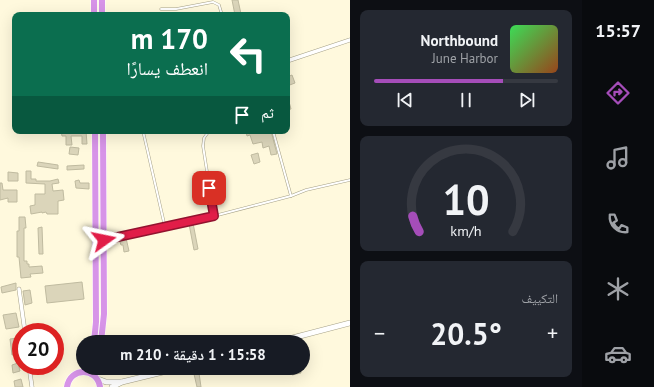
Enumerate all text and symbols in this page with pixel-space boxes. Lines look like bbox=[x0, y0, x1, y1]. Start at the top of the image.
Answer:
text: 15:57 bbox=[595, 19, 641, 42]
text: 170 m bbox=[131, 20, 208, 57]
icon: left bbox=[222, 28, 274, 80]
text: Northbound bbox=[421, 31, 498, 50]
text: June Harbor bbox=[432, 50, 498, 67]
text: انعطف يسارًا bbox=[127, 57, 208, 80]
icon: directions bbox=[604, 79, 632, 107]
icon: previous bbox=[394, 89, 416, 111]
icon: pause bbox=[455, 89, 477, 111]
icon: next bbox=[516, 89, 538, 111]
text: ثم bbox=[261, 103, 274, 122]
icon: arrive bbox=[231, 104, 253, 126]
icon: music bbox=[604, 144, 632, 172]
pin bbox=[192, 171, 226, 205]
text: 10 bbox=[442, 172, 490, 225]
icon: arrive bbox=[198, 177, 220, 199]
icon: phone bbox=[604, 210, 632, 238]
position arrow bbox=[83, 219, 125, 261]
text: km/h bbox=[450, 220, 482, 239]
icon: climate bbox=[604, 275, 632, 303]
text: التكييف bbox=[522, 290, 558, 307]
text: 20.5° bbox=[430, 314, 502, 353]
text: − bbox=[374, 319, 385, 347]
text: + bbox=[547, 319, 558, 347]
speed limit sign: 20 bbox=[12, 323, 64, 375]
icon: car bbox=[604, 340, 632, 368]
text: 15:58 · 1 دقيقة · 210 m bbox=[120, 345, 266, 364]

